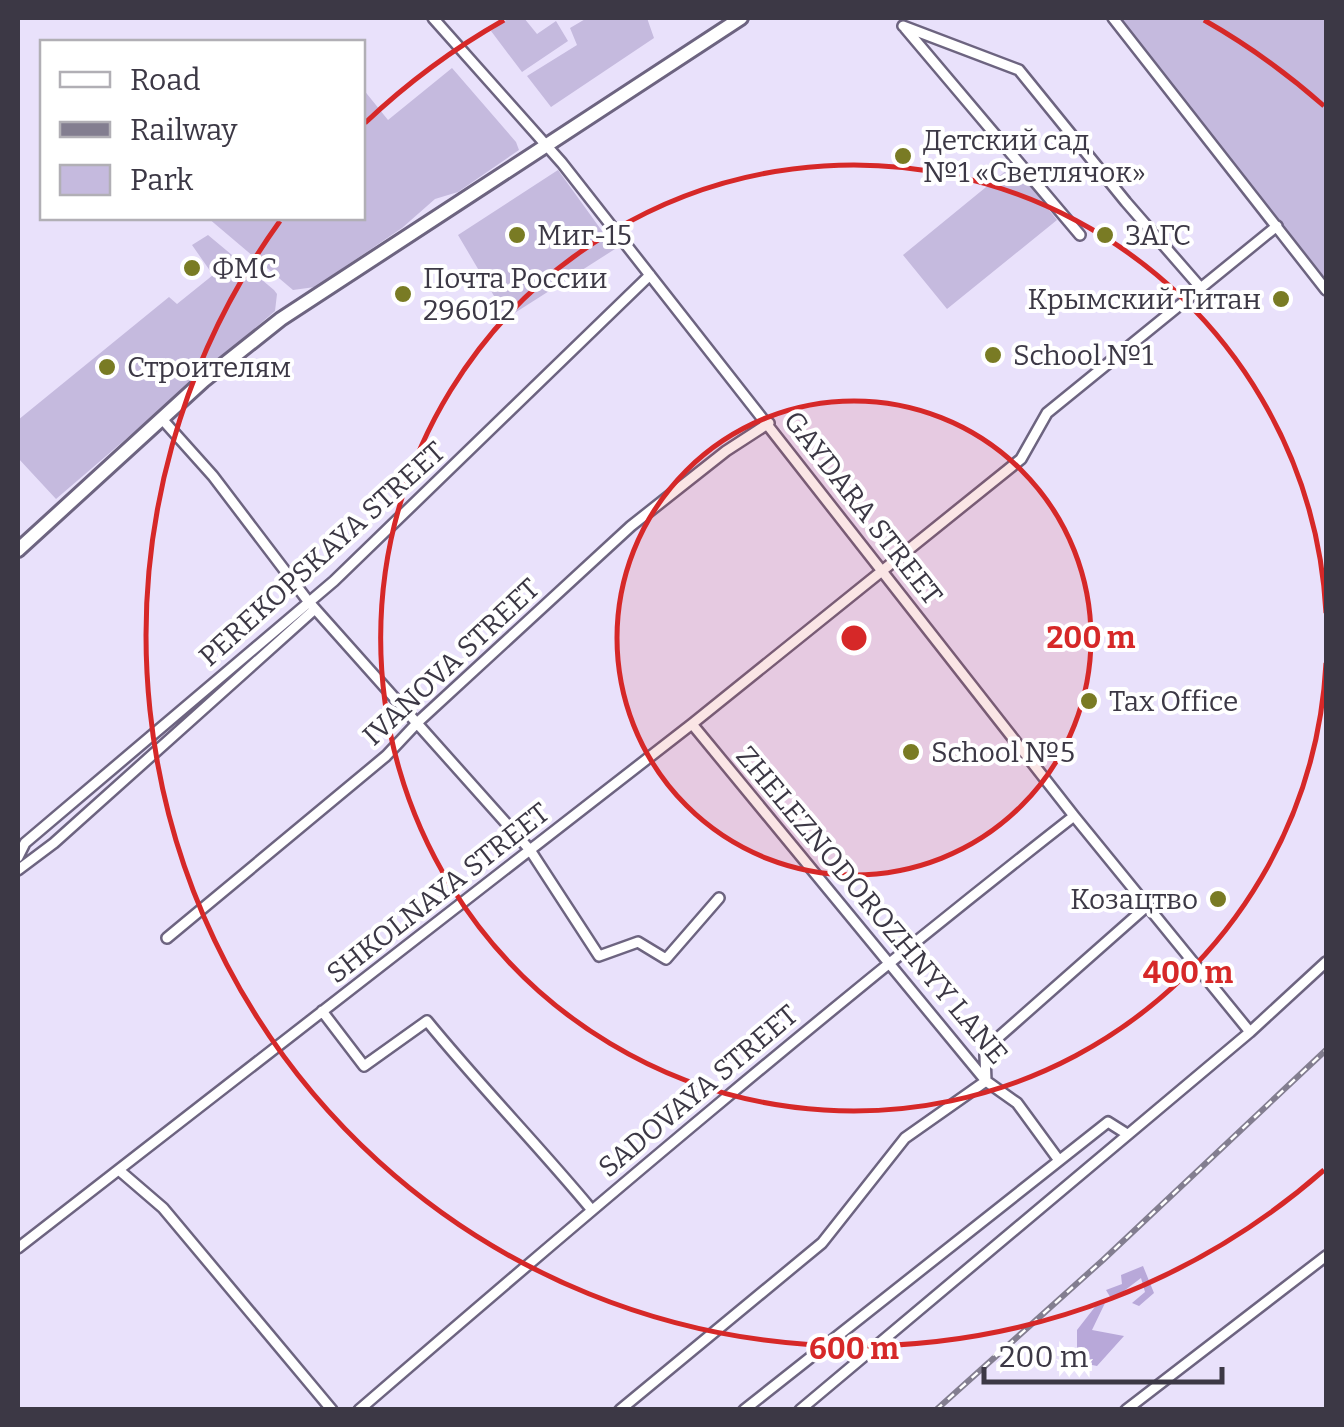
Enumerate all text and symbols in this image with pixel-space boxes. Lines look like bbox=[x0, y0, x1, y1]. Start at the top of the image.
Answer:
legend bbox=[40, 40, 365, 220]
text: Road bbox=[130, 62, 201, 98]
text: Railway bbox=[130, 112, 238, 148]
place label: Детский сад №1 «Светлячок» bbox=[923, 124, 1146, 189]
marker: Детский сад №1 «Светлячок» bbox=[892, 145, 914, 167]
text: Park bbox=[130, 162, 193, 198]
place label: Миг-15 bbox=[537, 219, 632, 252]
place label: ЗАГС bbox=[1125, 219, 1191, 252]
marker: Миг-15 bbox=[506, 224, 528, 246]
marker: ЗАГС bbox=[1094, 224, 1116, 246]
place label: ФМС bbox=[212, 252, 277, 285]
marker: ФМС bbox=[181, 257, 203, 279]
place label: Почта России 296012 bbox=[423, 262, 607, 327]
marker: Почта России 296012 bbox=[392, 283, 414, 305]
place label: Крымский Титан bbox=[1028, 283, 1261, 316]
marker: Крымский Титан bbox=[1270, 288, 1292, 310]
place label: School №1 bbox=[1013, 339, 1154, 372]
marker: School №1 bbox=[982, 344, 1004, 366]
place label: Строителям bbox=[127, 351, 291, 384]
marker: Строителям bbox=[96, 356, 118, 378]
street label: GAYDARA STREET bbox=[777, 404, 949, 612]
street label: PEREKOPSKAYA STREET bbox=[192, 435, 452, 673]
street label: IVANOVA STREET bbox=[356, 572, 546, 752]
centre of rings bbox=[836, 620, 872, 656]
text: 200 m bbox=[1046, 620, 1136, 656]
place label: Tax Office bbox=[1109, 685, 1238, 718]
marker: Tax Office bbox=[1078, 690, 1100, 712]
place label: School №5 bbox=[931, 736, 1075, 769]
street label: ZHELEZNODOROZHNYY LANE bbox=[729, 740, 1015, 1070]
marker: School №5 bbox=[900, 741, 922, 763]
street label: SHKOLNAYA STREET bbox=[320, 796, 556, 990]
place label: Козацтво bbox=[1070, 883, 1198, 916]
marker: Козацтво bbox=[1207, 888, 1229, 910]
text: 400 m bbox=[1143, 955, 1234, 991]
street label: SADOVAYA STREET bbox=[592, 998, 804, 1184]
scale bar bbox=[984, 1322, 1222, 1384]
text: 600 m bbox=[809, 1331, 899, 1367]
text: 200 m bbox=[999, 1339, 1089, 1375]

